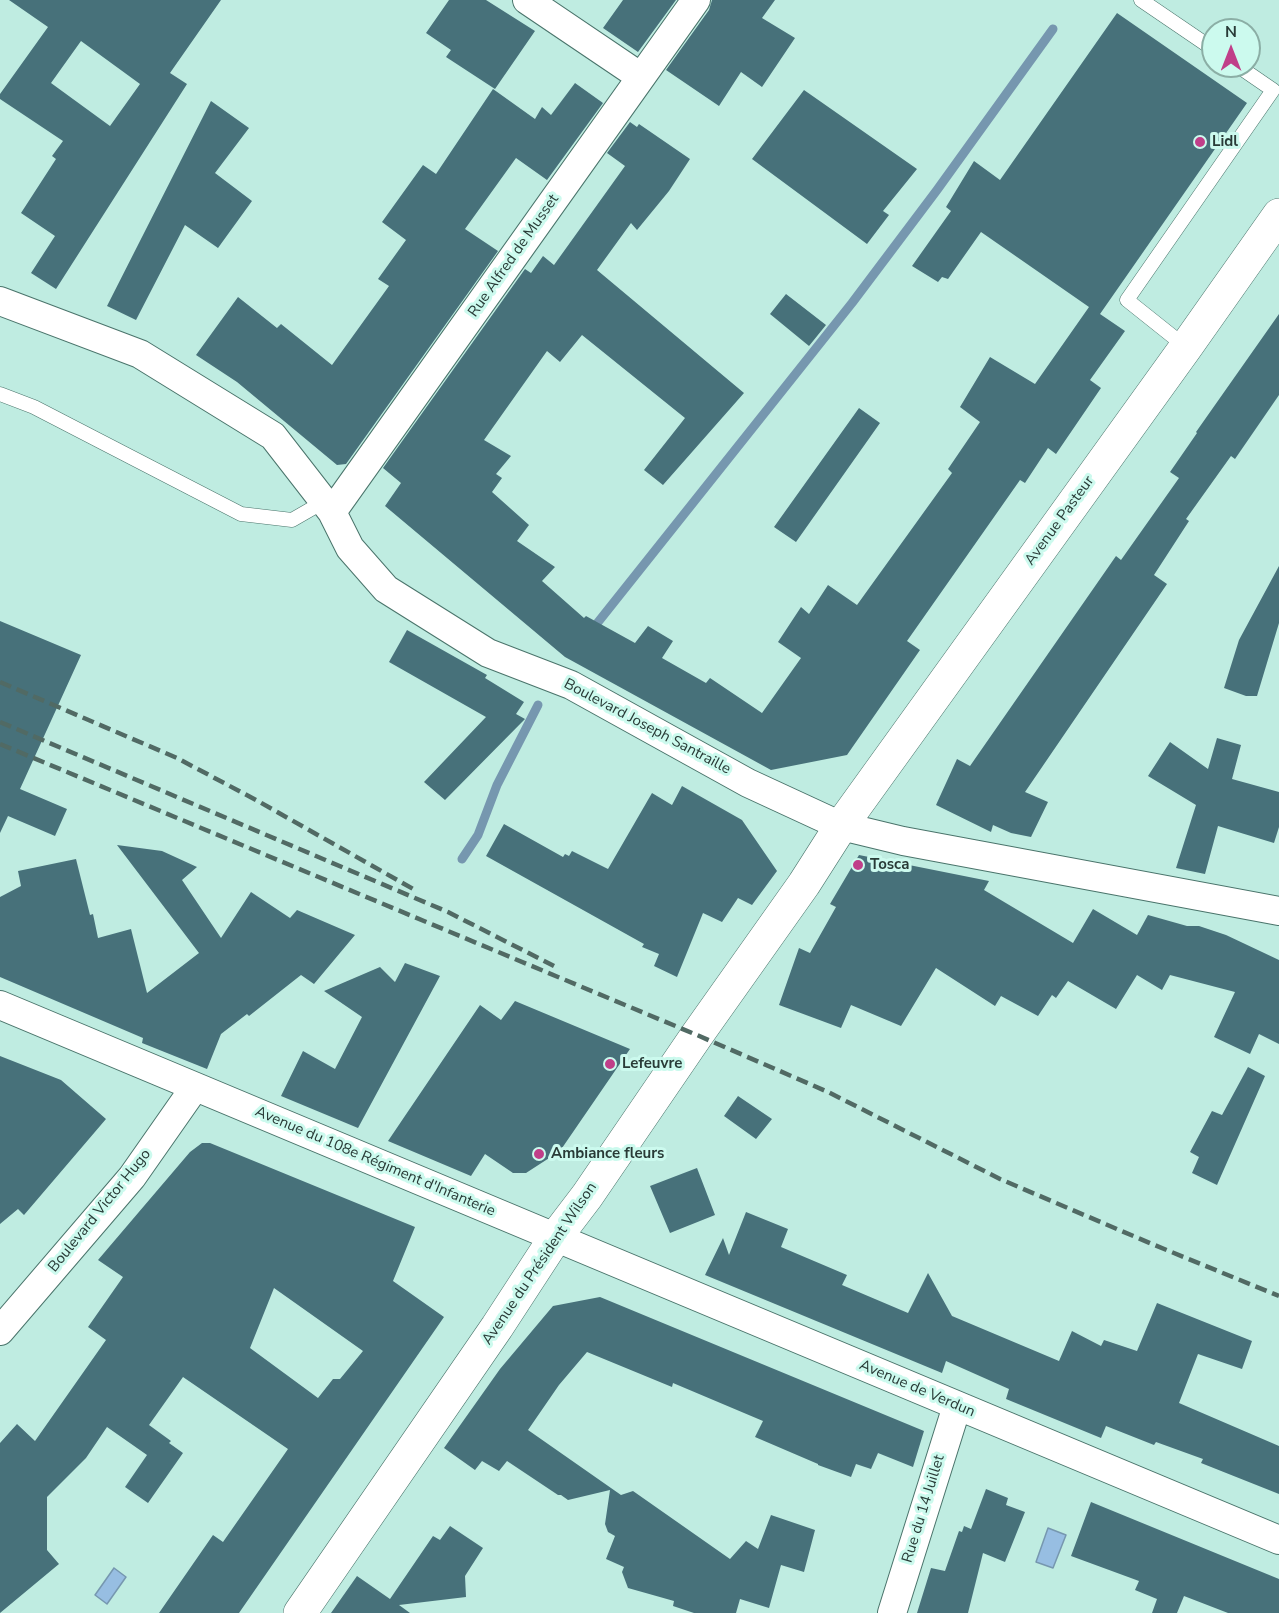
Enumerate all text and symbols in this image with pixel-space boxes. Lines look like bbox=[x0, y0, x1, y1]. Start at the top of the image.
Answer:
north arrow bbox=[1201, 18, 1261, 78]
text: N bbox=[1225, 21, 1237, 43]
place label: Lidl bbox=[1212, 133, 1238, 151]
marker: Lidl bbox=[1193, 135, 1207, 149]
street label: Rue Alfred de Musset bbox=[465, 191, 563, 321]
street label: Avenue Pasteur bbox=[1022, 473, 1098, 569]
street label: Boulevard Joseph Santraille bbox=[560, 675, 734, 779]
place label: Tosca bbox=[870, 856, 909, 874]
marker: Tosca bbox=[851, 858, 865, 872]
place label: Lefeuvre bbox=[622, 1055, 682, 1073]
marker: Lefeuvre bbox=[603, 1057, 617, 1071]
street label: Avenue du 108e Régiment d'Infanterie bbox=[252, 1103, 498, 1221]
place label: Ambiance fleurs bbox=[551, 1145, 664, 1163]
street label: Boulevard Victor Hugo bbox=[45, 1146, 155, 1276]
marker: Ambiance fleurs bbox=[532, 1147, 546, 1161]
street label: Avenue du Président Wilson bbox=[479, 1179, 601, 1349]
street label: Avenue de Verdun bbox=[856, 1357, 978, 1421]
street label: Rue du 14 Juillet bbox=[899, 1453, 949, 1565]

